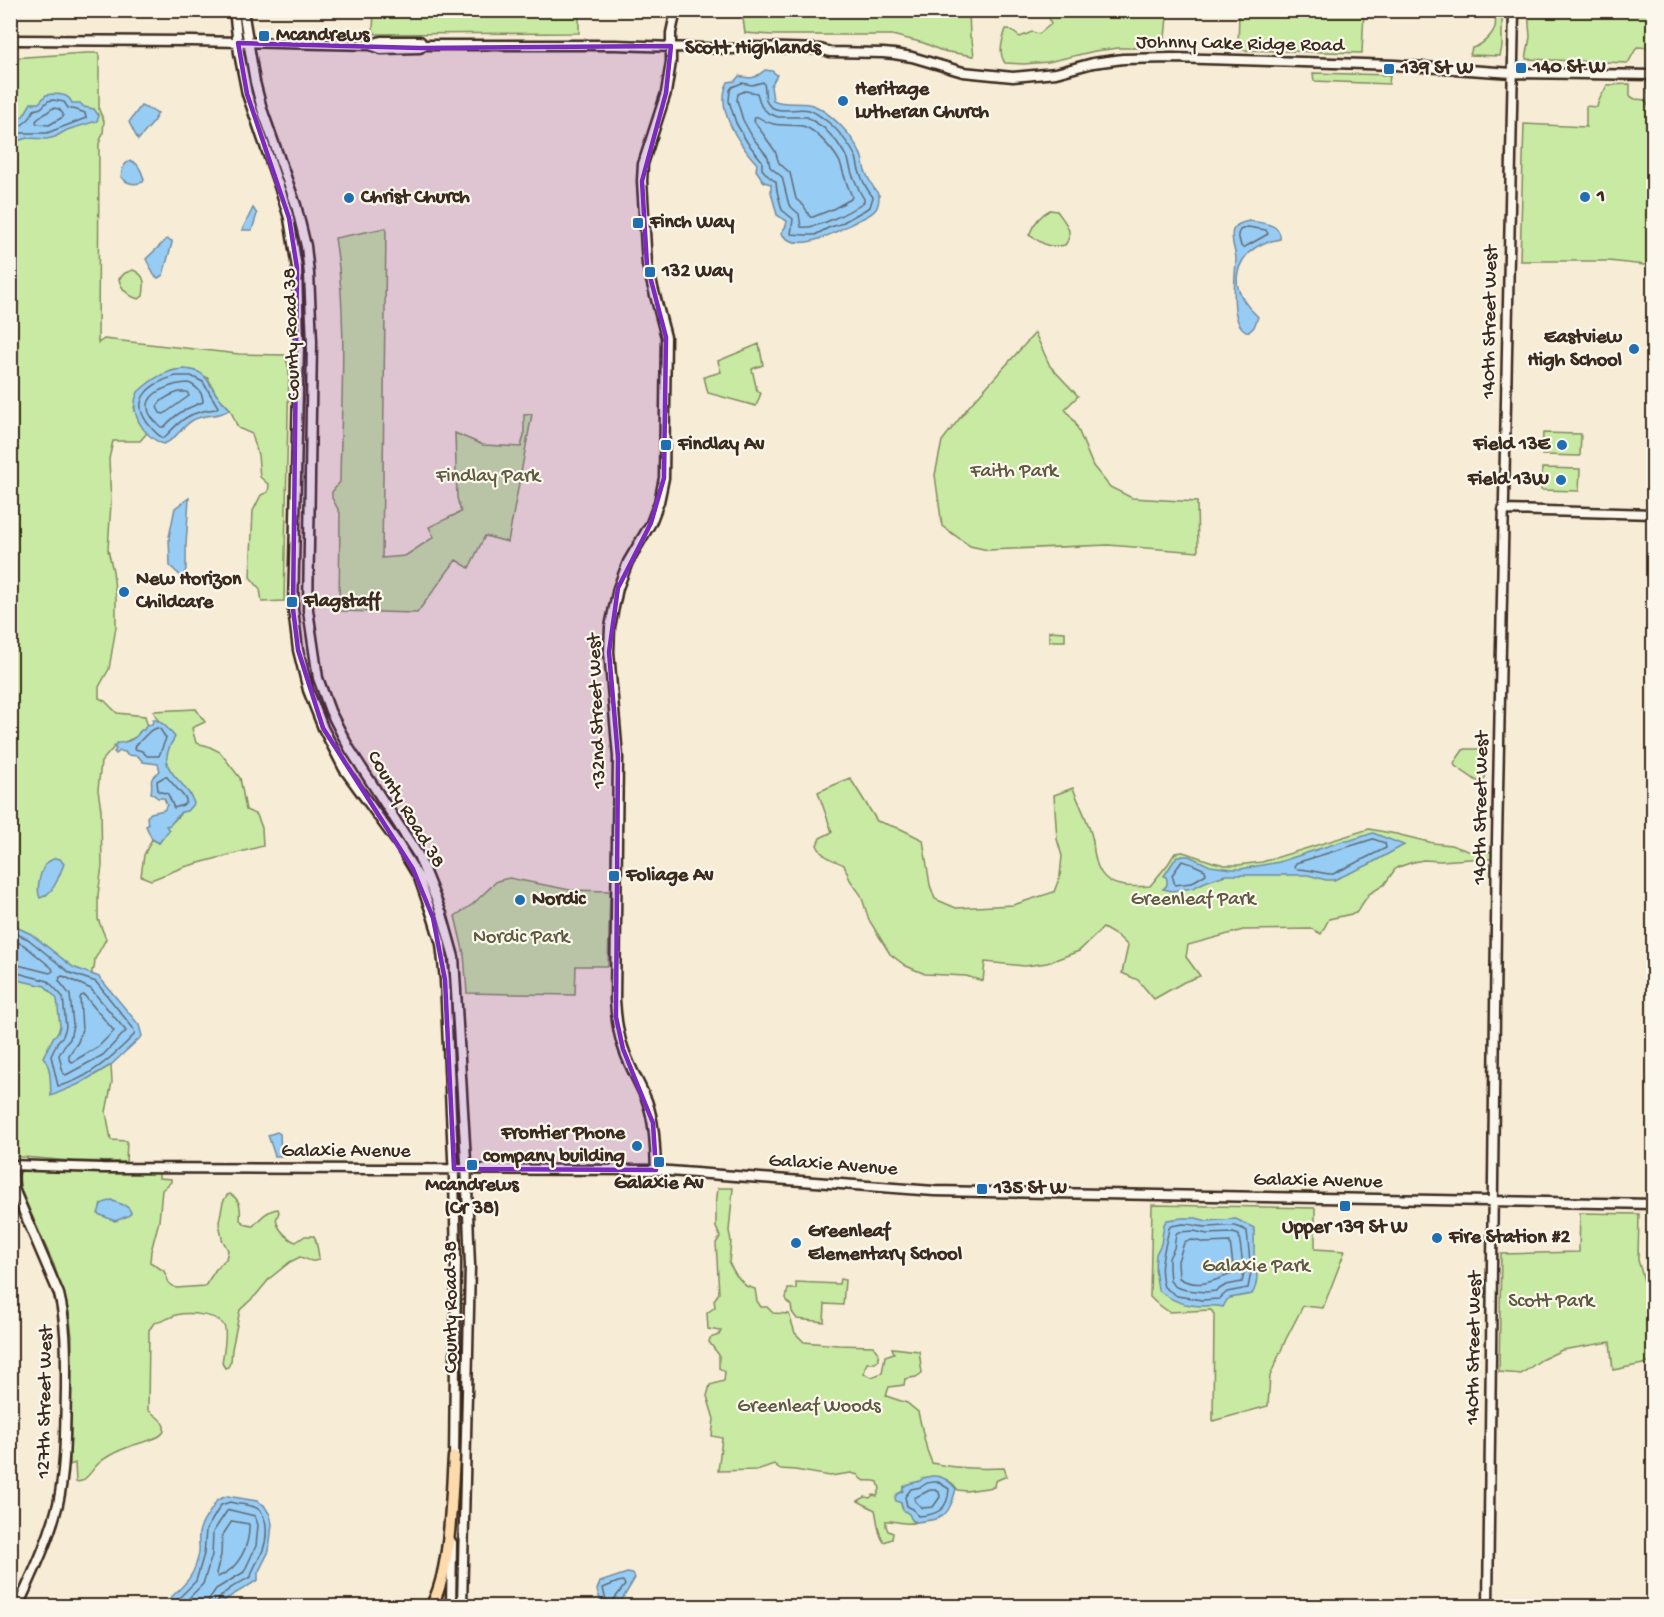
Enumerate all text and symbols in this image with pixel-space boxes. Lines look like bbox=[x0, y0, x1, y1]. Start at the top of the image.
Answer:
place label: Mcandrews bbox=[276, 25, 371, 48]
marker: Mcandrews bbox=[257, 29, 271, 43]
street label: Johnny Cake Ridge Road bbox=[1136, 32, 1346, 58]
district label: Scott Highlands bbox=[685, 37, 822, 62]
place label: 140 St W bbox=[1532, 57, 1606, 80]
place label: 139 St W bbox=[1400, 58, 1473, 81]
marker: 140 St W bbox=[1514, 61, 1528, 75]
marker: 139 St W bbox=[1382, 62, 1396, 76]
place label: Heritage Lutheran Church bbox=[855, 79, 989, 125]
marker: Heritage Lutheran Church bbox=[836, 94, 850, 108]
place label: 1 bbox=[1596, 186, 1605, 209]
place label: Christ Church bbox=[360, 187, 470, 210]
marker: 1 bbox=[1578, 190, 1592, 204]
marker: Christ Church bbox=[342, 191, 356, 205]
place label: Finch Way bbox=[649, 212, 734, 235]
marker: Finch Way bbox=[631, 216, 645, 230]
street label: 140th Street West bbox=[1478, 243, 1504, 400]
place label: 132 Way bbox=[661, 261, 733, 284]
marker: 132 Way bbox=[643, 265, 657, 279]
street label: County Road 38 bbox=[279, 267, 307, 401]
place label: Eastview High School bbox=[1527, 327, 1623, 373]
marker: Eastview High School bbox=[1627, 342, 1641, 356]
place label: Findlay Av bbox=[677, 434, 765, 457]
place label: Field 13E bbox=[1472, 434, 1552, 457]
marker: Findlay Av bbox=[659, 438, 673, 452]
marker: Field 13E bbox=[1555, 438, 1569, 452]
park label: Faith Park bbox=[969, 461, 1060, 484]
park label: Findlay Park bbox=[435, 466, 542, 489]
place label: Field 13W bbox=[1467, 469, 1549, 492]
marker: Field 13W bbox=[1554, 473, 1568, 487]
place label: New Horizon Childcare bbox=[135, 569, 242, 615]
marker: New Horizon Childcare bbox=[117, 585, 131, 599]
place label: Flagstaff bbox=[303, 591, 382, 614]
marker: Flagstaff bbox=[285, 595, 299, 609]
street label: 132nd Street West bbox=[584, 631, 612, 790]
street label: 140th Street West bbox=[1469, 729, 1495, 886]
street label: County Road 38 bbox=[361, 747, 449, 873]
place label: Foliage Av bbox=[625, 865, 714, 888]
marker: Foliage Av bbox=[607, 869, 621, 883]
place label: Nordic bbox=[532, 889, 587, 912]
park label: Greenleaf Park bbox=[1131, 889, 1257, 912]
marker: Nordic bbox=[513, 893, 527, 907]
park label: Nordic Park bbox=[473, 927, 571, 950]
place label: Frontier Phone company building bbox=[483, 1123, 626, 1169]
marker: Frontier Phone company building bbox=[630, 1139, 644, 1153]
street label: Galaxie Avenue bbox=[281, 1141, 411, 1164]
street label: Galaxie Avenue bbox=[768, 1150, 899, 1182]
marker: Galaxie Av bbox=[652, 1155, 666, 1169]
marker: Mcandrews (Cr 38) bbox=[465, 1158, 479, 1172]
street label: Galaxie Avenue bbox=[1253, 1169, 1384, 1195]
place label: Galaxie Av bbox=[614, 1173, 704, 1196]
place label: Mcandrews (Cr 38) bbox=[425, 1175, 520, 1221]
place label: 135 St W bbox=[993, 1178, 1067, 1201]
marker: 135 St W bbox=[975, 1182, 989, 1196]
marker: Upper 139 St W bbox=[1338, 1199, 1352, 1213]
place label: Upper 139 St W bbox=[1282, 1217, 1408, 1240]
place label: Greenleaf Elementary School bbox=[808, 1221, 963, 1267]
place label: Fire Station #2 bbox=[1448, 1227, 1570, 1250]
marker: Fire Station #2 bbox=[1430, 1231, 1444, 1245]
marker: Greenleaf Elementary School bbox=[789, 1236, 803, 1250]
street label: County Road 38 bbox=[441, 1241, 464, 1373]
park label: Galaxie Park bbox=[1202, 1256, 1312, 1279]
street label: 140th Street West bbox=[1462, 1269, 1488, 1426]
park label: Scott Park bbox=[1508, 1291, 1596, 1314]
street label: 127th Street West bbox=[33, 1324, 59, 1480]
park label: Greenleaf Woods bbox=[737, 1396, 881, 1419]

